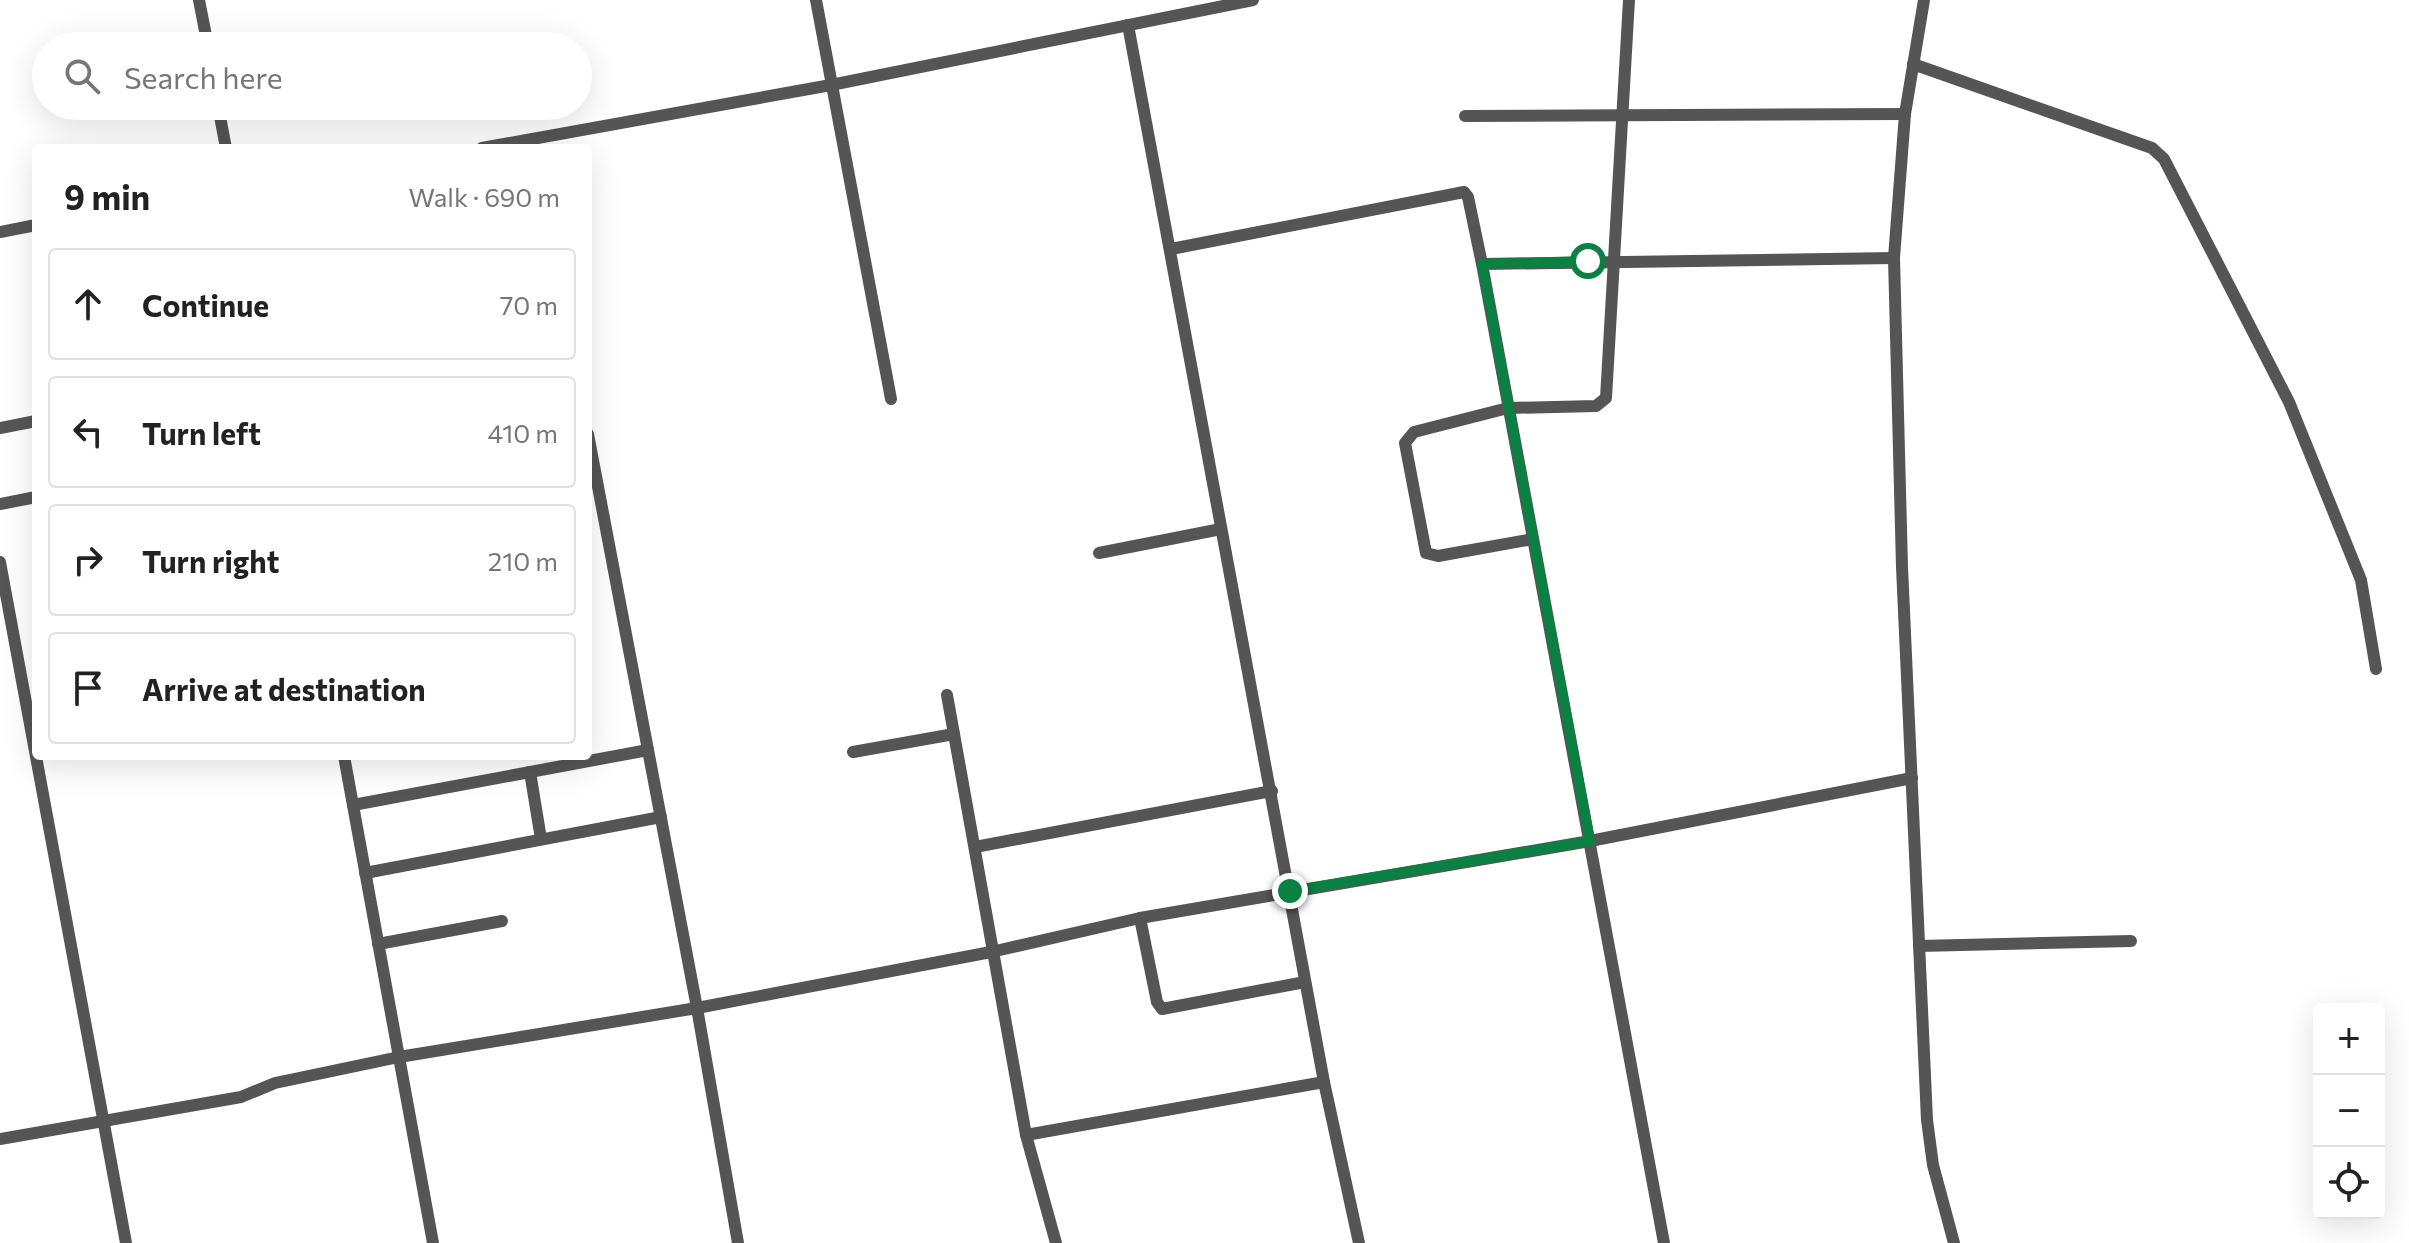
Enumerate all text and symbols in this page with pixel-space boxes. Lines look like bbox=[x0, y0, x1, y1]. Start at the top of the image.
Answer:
search box bbox=[32, 32, 592, 120]
icon: search bbox=[60, 54, 104, 98]
text: Search here bbox=[124, 58, 283, 95]
text: 9 min bbox=[64, 175, 150, 217]
text: Walk · 690 m bbox=[409, 181, 560, 212]
route start bbox=[1570, 243, 1606, 279]
icon: ahead bbox=[66, 282, 110, 326]
text: Continue bbox=[142, 286, 269, 323]
text: 70 m bbox=[500, 289, 558, 320]
icon: left bbox=[66, 410, 110, 454]
text: Turn left bbox=[142, 414, 261, 451]
text: 410 m bbox=[487, 417, 558, 448]
icon: right bbox=[66, 538, 110, 582]
text: Turn right bbox=[142, 542, 279, 579]
text: 210 m bbox=[488, 545, 558, 576]
icon: arrive bbox=[66, 666, 110, 710]
text: Arrive at destination bbox=[142, 670, 426, 707]
route end bbox=[1272, 873, 1308, 909]
map controls bbox=[2313, 1003, 2385, 1219]
button: + bbox=[2313, 1003, 2385, 1075]
button: − bbox=[2313, 1075, 2385, 1147]
button: locate bbox=[2313, 1147, 2385, 1219]

